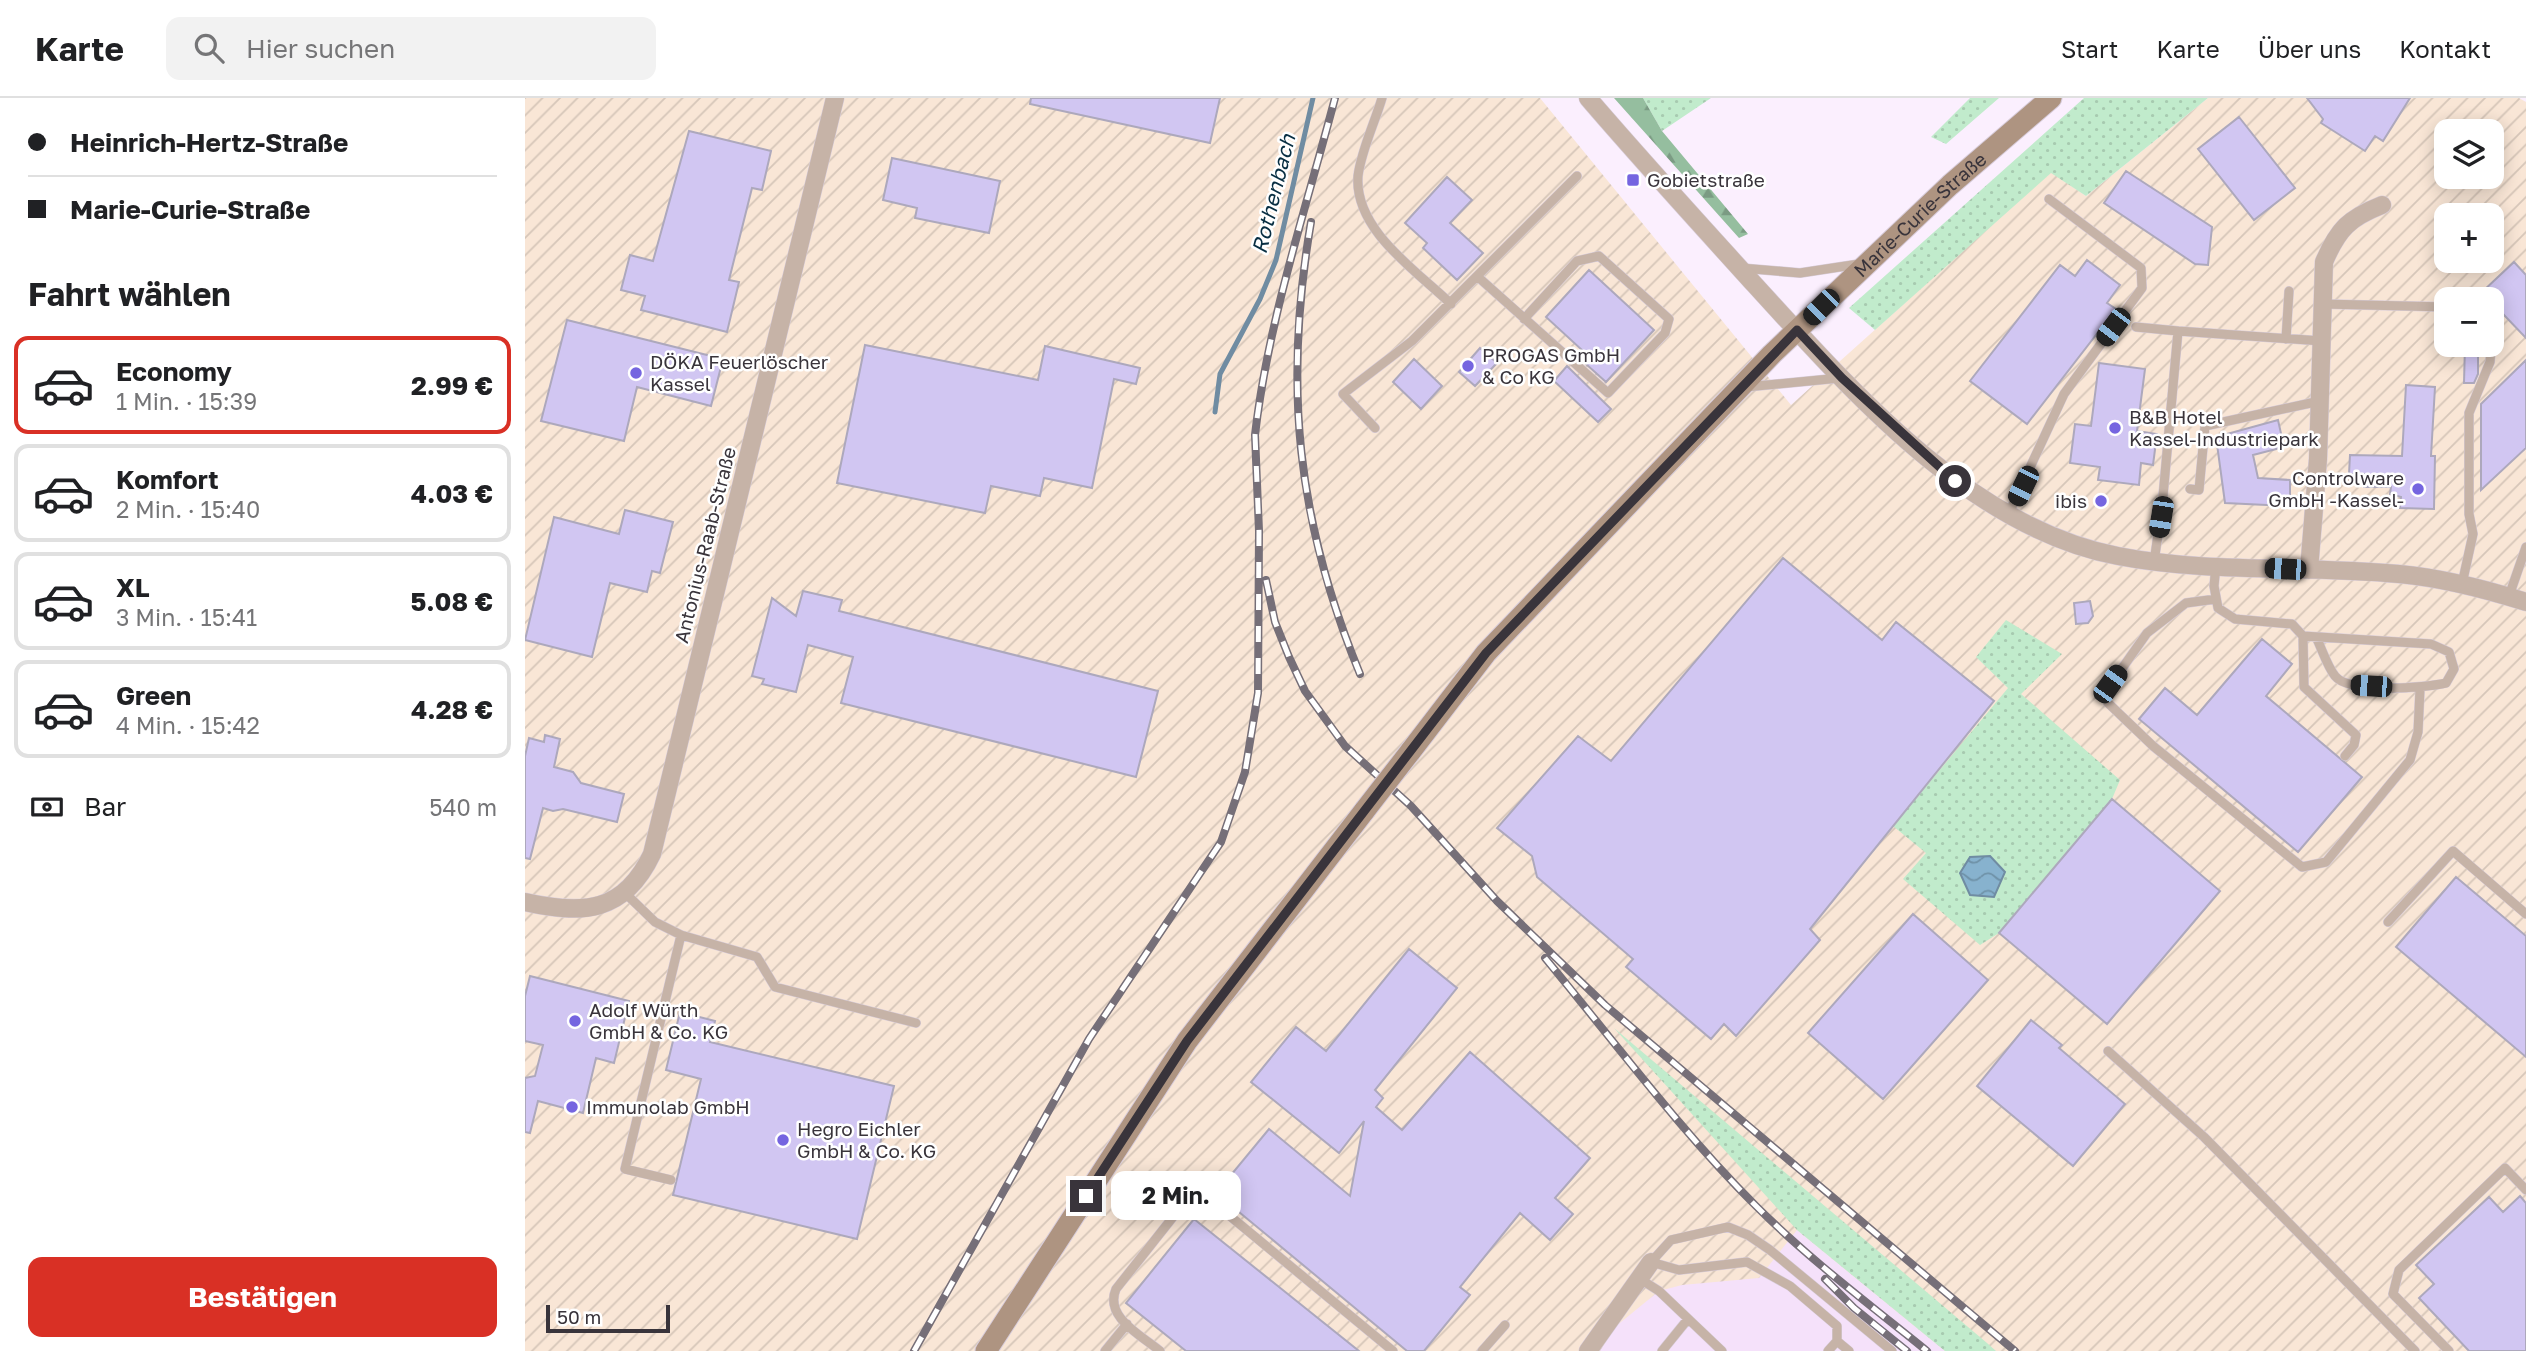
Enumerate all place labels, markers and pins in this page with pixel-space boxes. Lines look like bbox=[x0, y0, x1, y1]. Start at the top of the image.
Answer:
place label: Gobietstraße bbox=[1647, 168, 1765, 191]
marker: Gobietstraße bbox=[1625, 172, 1641, 188]
place label: PROGAS GmbH & Co KG bbox=[1482, 343, 1620, 388]
place label: DÖKA Feuerlöscher Kassel bbox=[650, 350, 829, 395]
marker: PROGAS GmbH & Co KG bbox=[1460, 358, 1476, 374]
marker: DÖKA Feuerlöscher Kassel bbox=[628, 365, 644, 381]
place label: B&B Hotel Kassel-Industriepark bbox=[2129, 405, 2319, 450]
marker: B&B Hotel Kassel-Industriepark bbox=[2107, 420, 2123, 436]
place label: Controlware GmbH -Kassel- bbox=[2268, 466, 2404, 511]
marker: Controlware GmbH -Kassel- bbox=[2410, 481, 2426, 497]
place label: ibis bbox=[2055, 489, 2087, 512]
marker: ibis bbox=[2093, 493, 2109, 509]
place label: Adolf Würth GmbH & Co. KG bbox=[589, 998, 728, 1043]
marker: Adolf Würth GmbH & Co. KG bbox=[567, 1013, 583, 1029]
place label: Immunolab GmbH bbox=[586, 1095, 750, 1118]
marker: Immunolab GmbH bbox=[564, 1099, 580, 1115]
place label: Hegro Eichler GmbH & Co. KG bbox=[797, 1117, 936, 1162]
marker: Hegro Eichler GmbH & Co. KG bbox=[775, 1132, 791, 1148]

